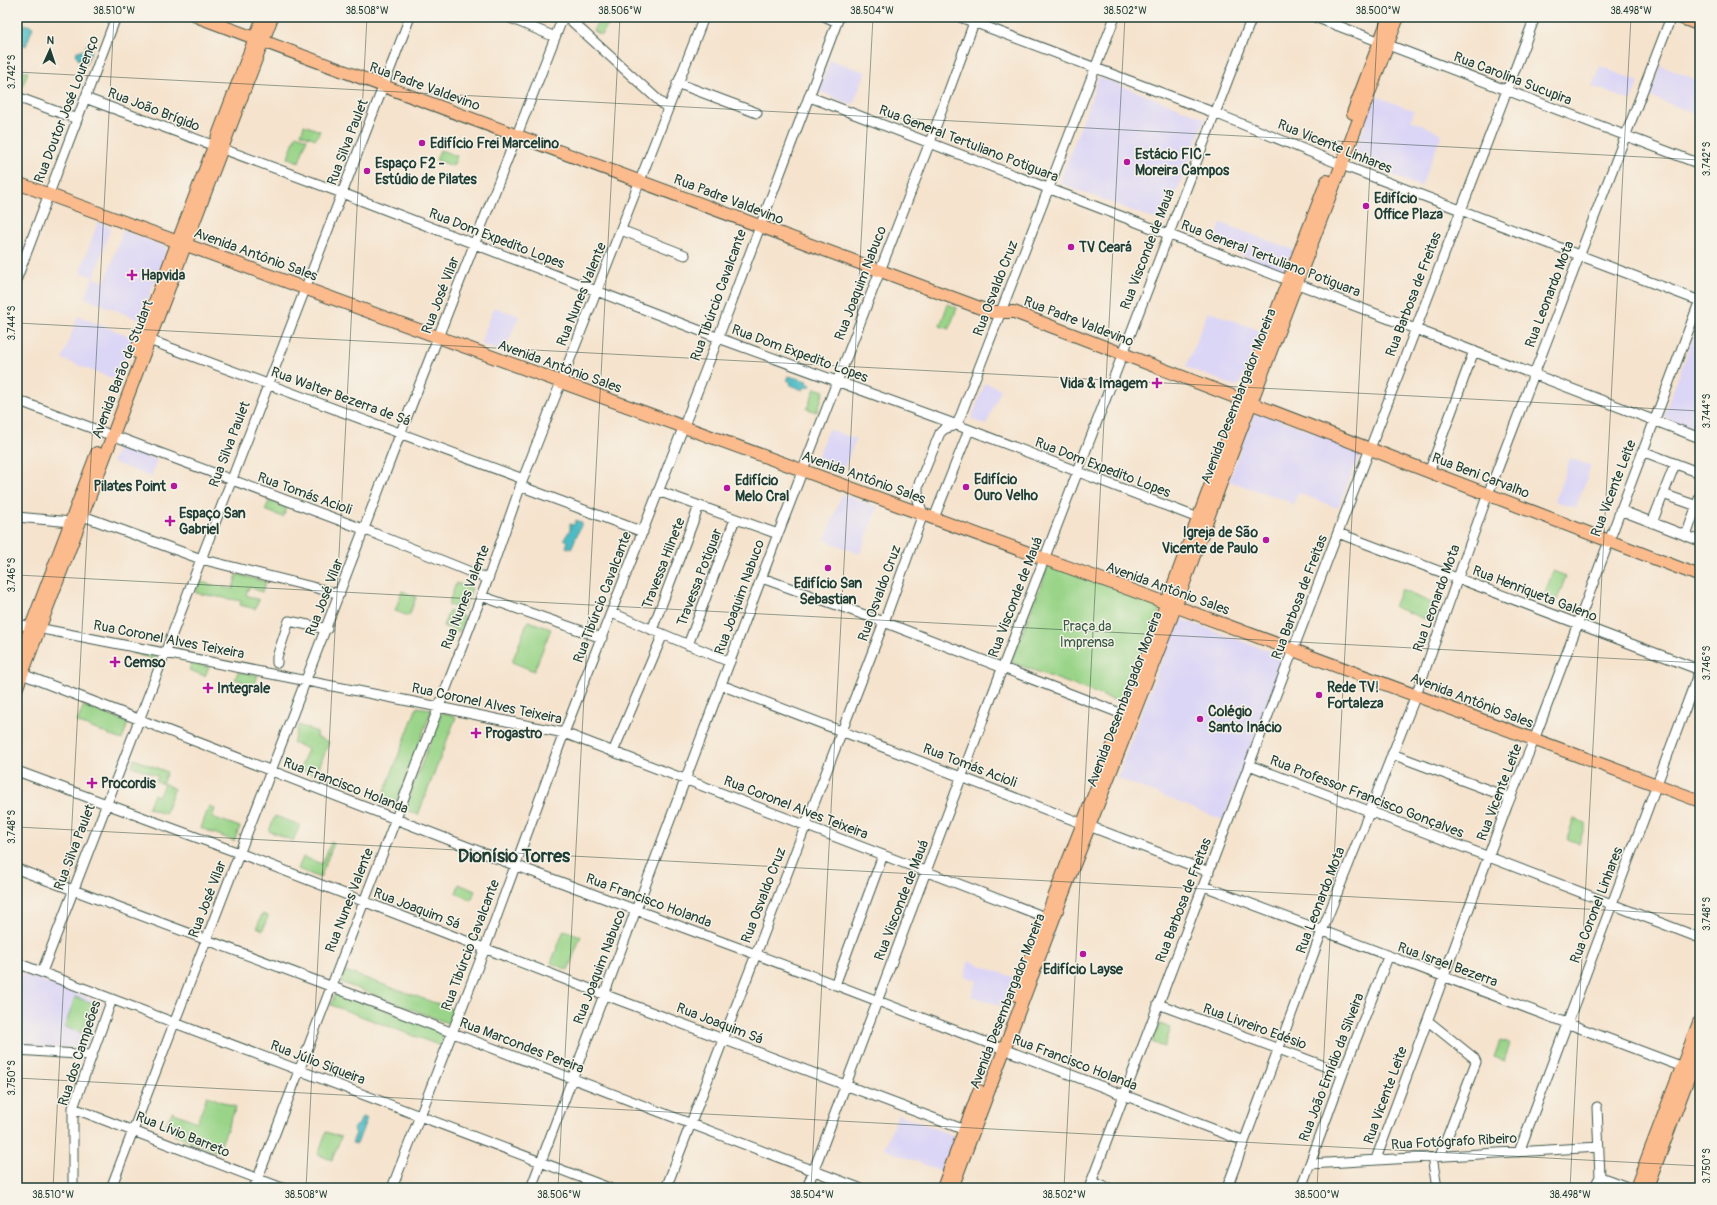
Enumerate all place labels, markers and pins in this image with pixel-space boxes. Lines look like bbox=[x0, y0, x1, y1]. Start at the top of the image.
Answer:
place label: Edifício Frei Marcelino bbox=[430, 135, 559, 152]
marker: Edifício Frei Marcelino bbox=[417, 138, 427, 148]
place label: Estácio FIC - Moreira Campos bbox=[1135, 146, 1230, 179]
place label: Espaço F2 - Estúdio de Pilates bbox=[375, 155, 477, 188]
marker: Estácio FIC - Moreira Campos bbox=[1122, 157, 1132, 167]
marker: Espaço F2 - Estúdio de Pilates bbox=[362, 166, 372, 176]
place label: Edifício Office Plaza bbox=[1374, 190, 1443, 223]
marker: Edifício Office Plaza bbox=[1361, 201, 1371, 211]
place label: TV Ceará bbox=[1078, 239, 1132, 256]
marker: TV Ceará bbox=[1066, 242, 1076, 252]
place label: Hapvida bbox=[141, 267, 186, 284]
marker: Hapvida bbox=[126, 269, 138, 281]
place label: Vida & Imagem bbox=[1060, 375, 1149, 392]
marker: Vida & Imagem bbox=[1151, 377, 1163, 389]
place label: Edifício Ouro Velho bbox=[974, 471, 1038, 504]
place label: Edifício Melo Cral bbox=[735, 472, 789, 505]
place label: Pilates Point bbox=[93, 478, 166, 495]
marker: Pilates Point bbox=[169, 481, 179, 491]
marker: Edifício Ouro Velho bbox=[961, 482, 971, 492]
marker: Edifício Melo Cral bbox=[722, 483, 732, 493]
place label: Espaço San Gabriel bbox=[179, 505, 246, 538]
marker: Espaço San Gabriel bbox=[164, 515, 176, 527]
place label: Igreja de São Vicente de Paulo bbox=[1162, 524, 1258, 557]
marker: Igreja de São Vicente de Paulo bbox=[1261, 535, 1271, 545]
marker: Edifício San Sebastian bbox=[823, 563, 833, 573]
place label: Edifício San Sebastian bbox=[794, 575, 862, 608]
place label: Cemso bbox=[124, 654, 166, 671]
marker: Cemso bbox=[109, 656, 121, 668]
place label: Rede TV! Fortaleza bbox=[1327, 679, 1384, 712]
place label: Integrale bbox=[217, 680, 271, 697]
marker: Integrale bbox=[202, 682, 214, 694]
marker: Rede TV! Fortaleza bbox=[1314, 690, 1324, 700]
place label: Colégio Santo Inácio bbox=[1208, 703, 1282, 736]
marker: Colégio Santo Inácio bbox=[1195, 714, 1205, 724]
place label: Progastro bbox=[485, 725, 543, 742]
marker: Progastro bbox=[470, 727, 482, 739]
place label: Procordis bbox=[101, 775, 156, 792]
marker: Procordis bbox=[86, 777, 98, 789]
marker: Edifício Layse bbox=[1078, 949, 1088, 959]
place label: Edifício Layse bbox=[1043, 961, 1124, 978]

